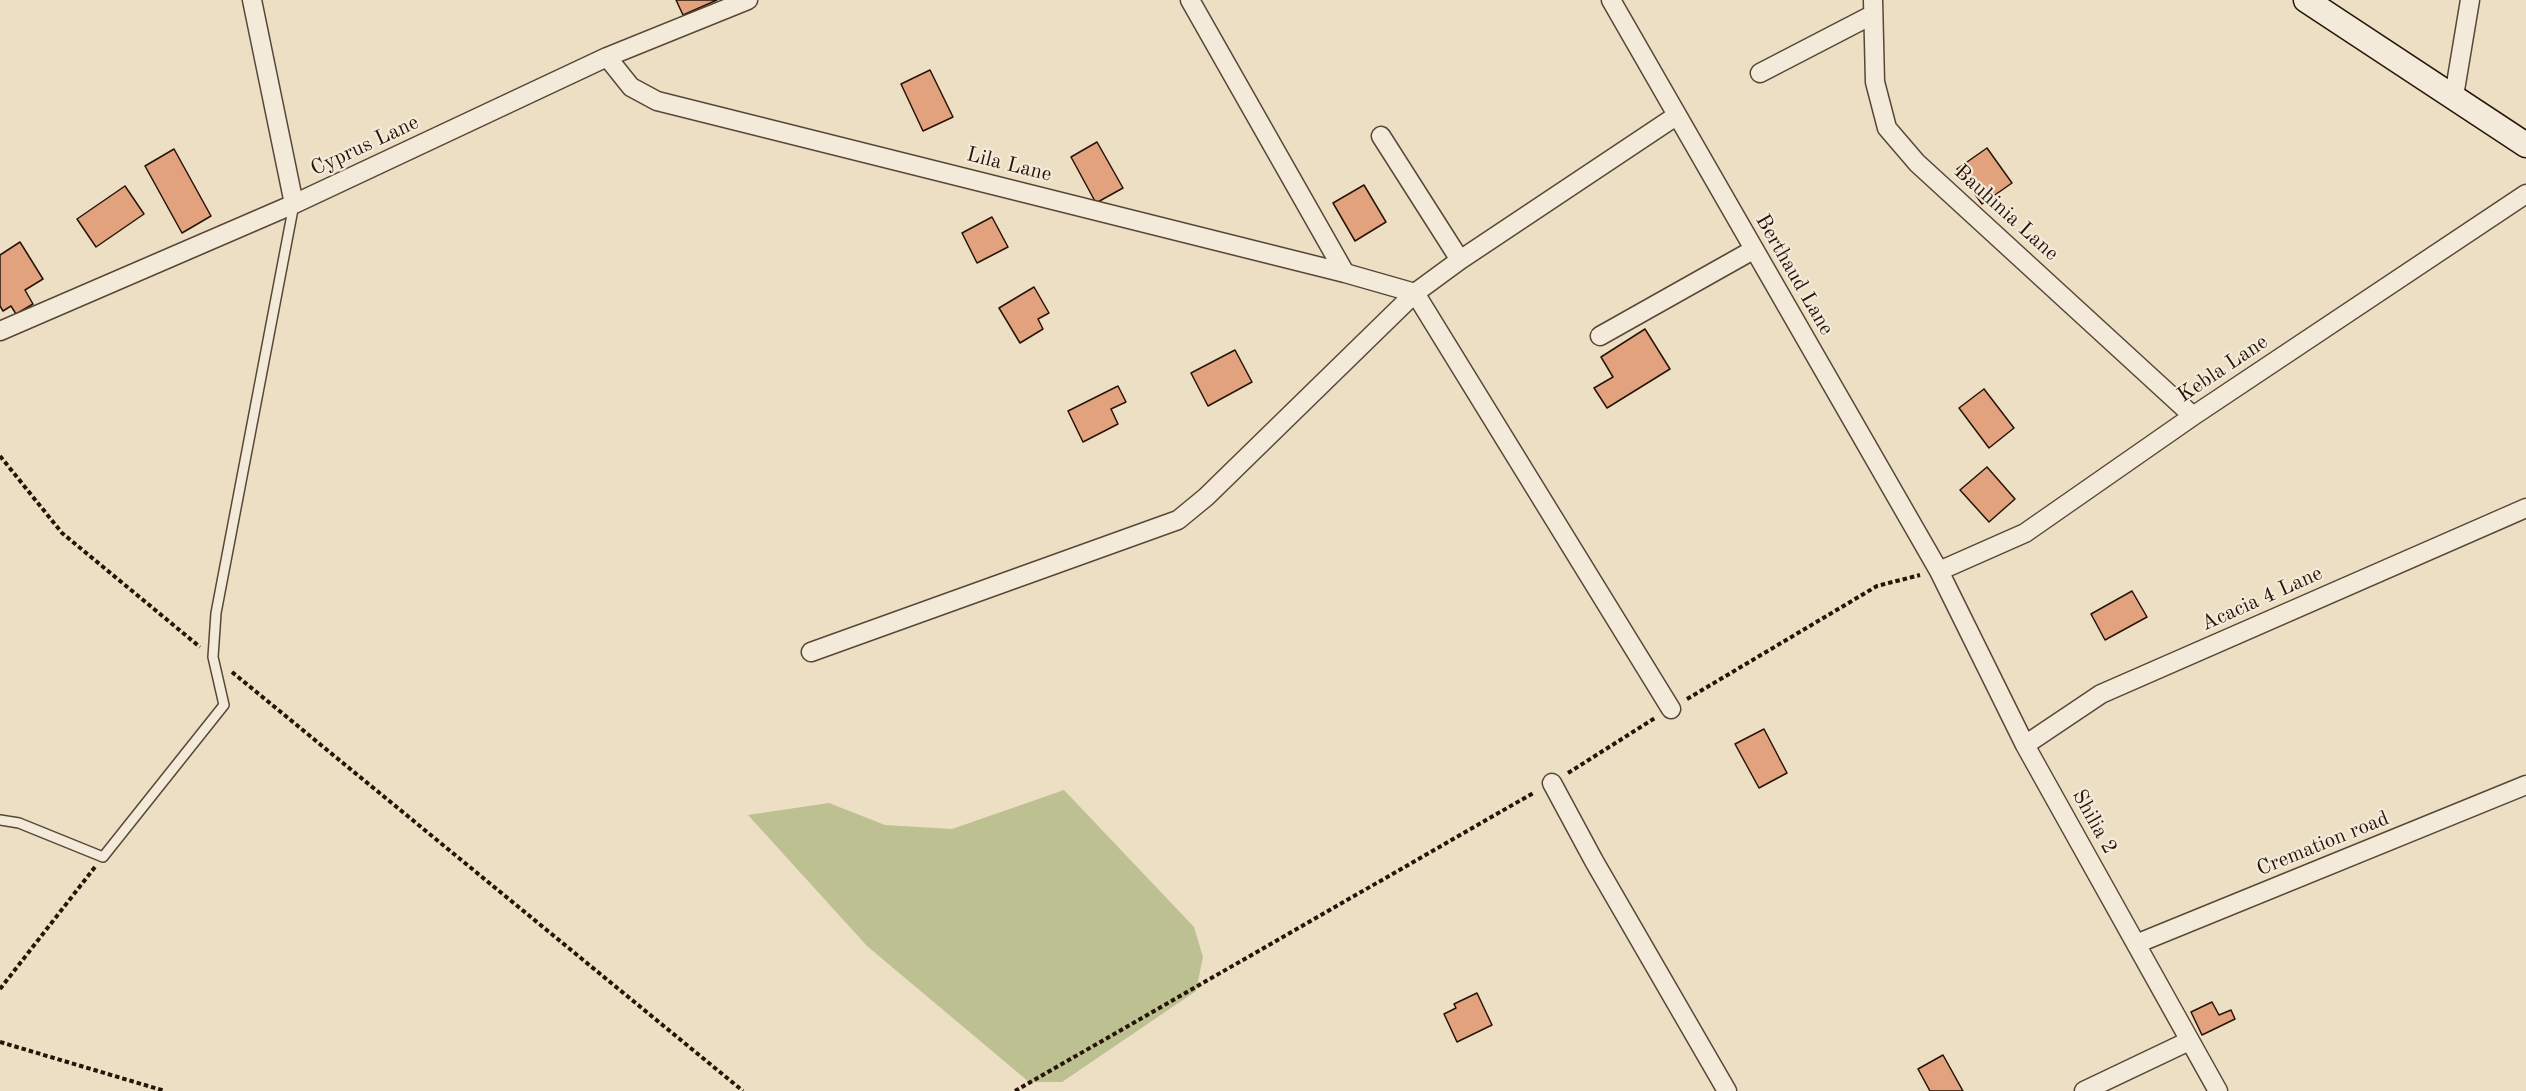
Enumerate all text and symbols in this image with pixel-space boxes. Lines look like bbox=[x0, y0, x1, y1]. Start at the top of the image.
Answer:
street label: Cyprus Lane bbox=[307, 110, 423, 182]
street label: Lila Lane bbox=[964, 142, 1054, 188]
street label: Bauhinia Lane bbox=[1949, 160, 2063, 266]
street label: Berthaud Lane bbox=[1749, 210, 1839, 340]
street label: Kebla Lane bbox=[2173, 330, 2273, 408]
street label: Acacia 4 Lane bbox=[2197, 561, 2327, 637]
street label: Shilia 2 bbox=[2066, 785, 2122, 859]
street label: Cremation road bbox=[2253, 806, 2393, 882]

